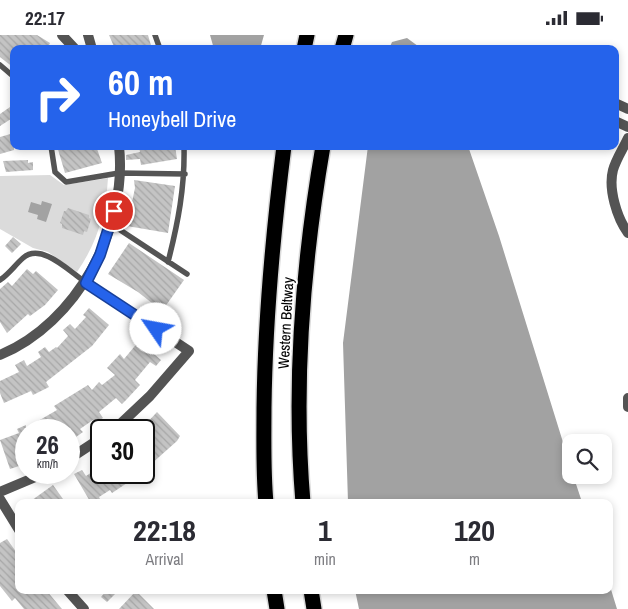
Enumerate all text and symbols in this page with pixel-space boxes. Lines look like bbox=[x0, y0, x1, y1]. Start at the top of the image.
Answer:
text: 22:17 bbox=[25, 5, 65, 31]
text: 60 m bbox=[108, 59, 173, 106]
icon: right bbox=[25, 65, 90, 130]
text: Honeybell Drive bbox=[108, 104, 236, 134]
pin bbox=[93, 190, 135, 232]
icon: arrive bbox=[100, 197, 128, 225]
street label: Western Beltway bbox=[273, 276, 298, 369]
position arrow bbox=[129, 302, 181, 354]
speed limit sign: 30 bbox=[90, 419, 155, 484]
text: 26 bbox=[36, 428, 59, 462]
map controls bbox=[562, 434, 612, 484]
button: search bbox=[562, 434, 612, 484]
text: km/h bbox=[37, 456, 58, 472]
text: 22:18 bbox=[133, 510, 196, 550]
text: 1 bbox=[318, 510, 332, 550]
text: 120 bbox=[454, 510, 495, 550]
text: Arrival bbox=[146, 548, 183, 570]
text: min bbox=[314, 548, 336, 570]
text: m bbox=[469, 548, 480, 570]

